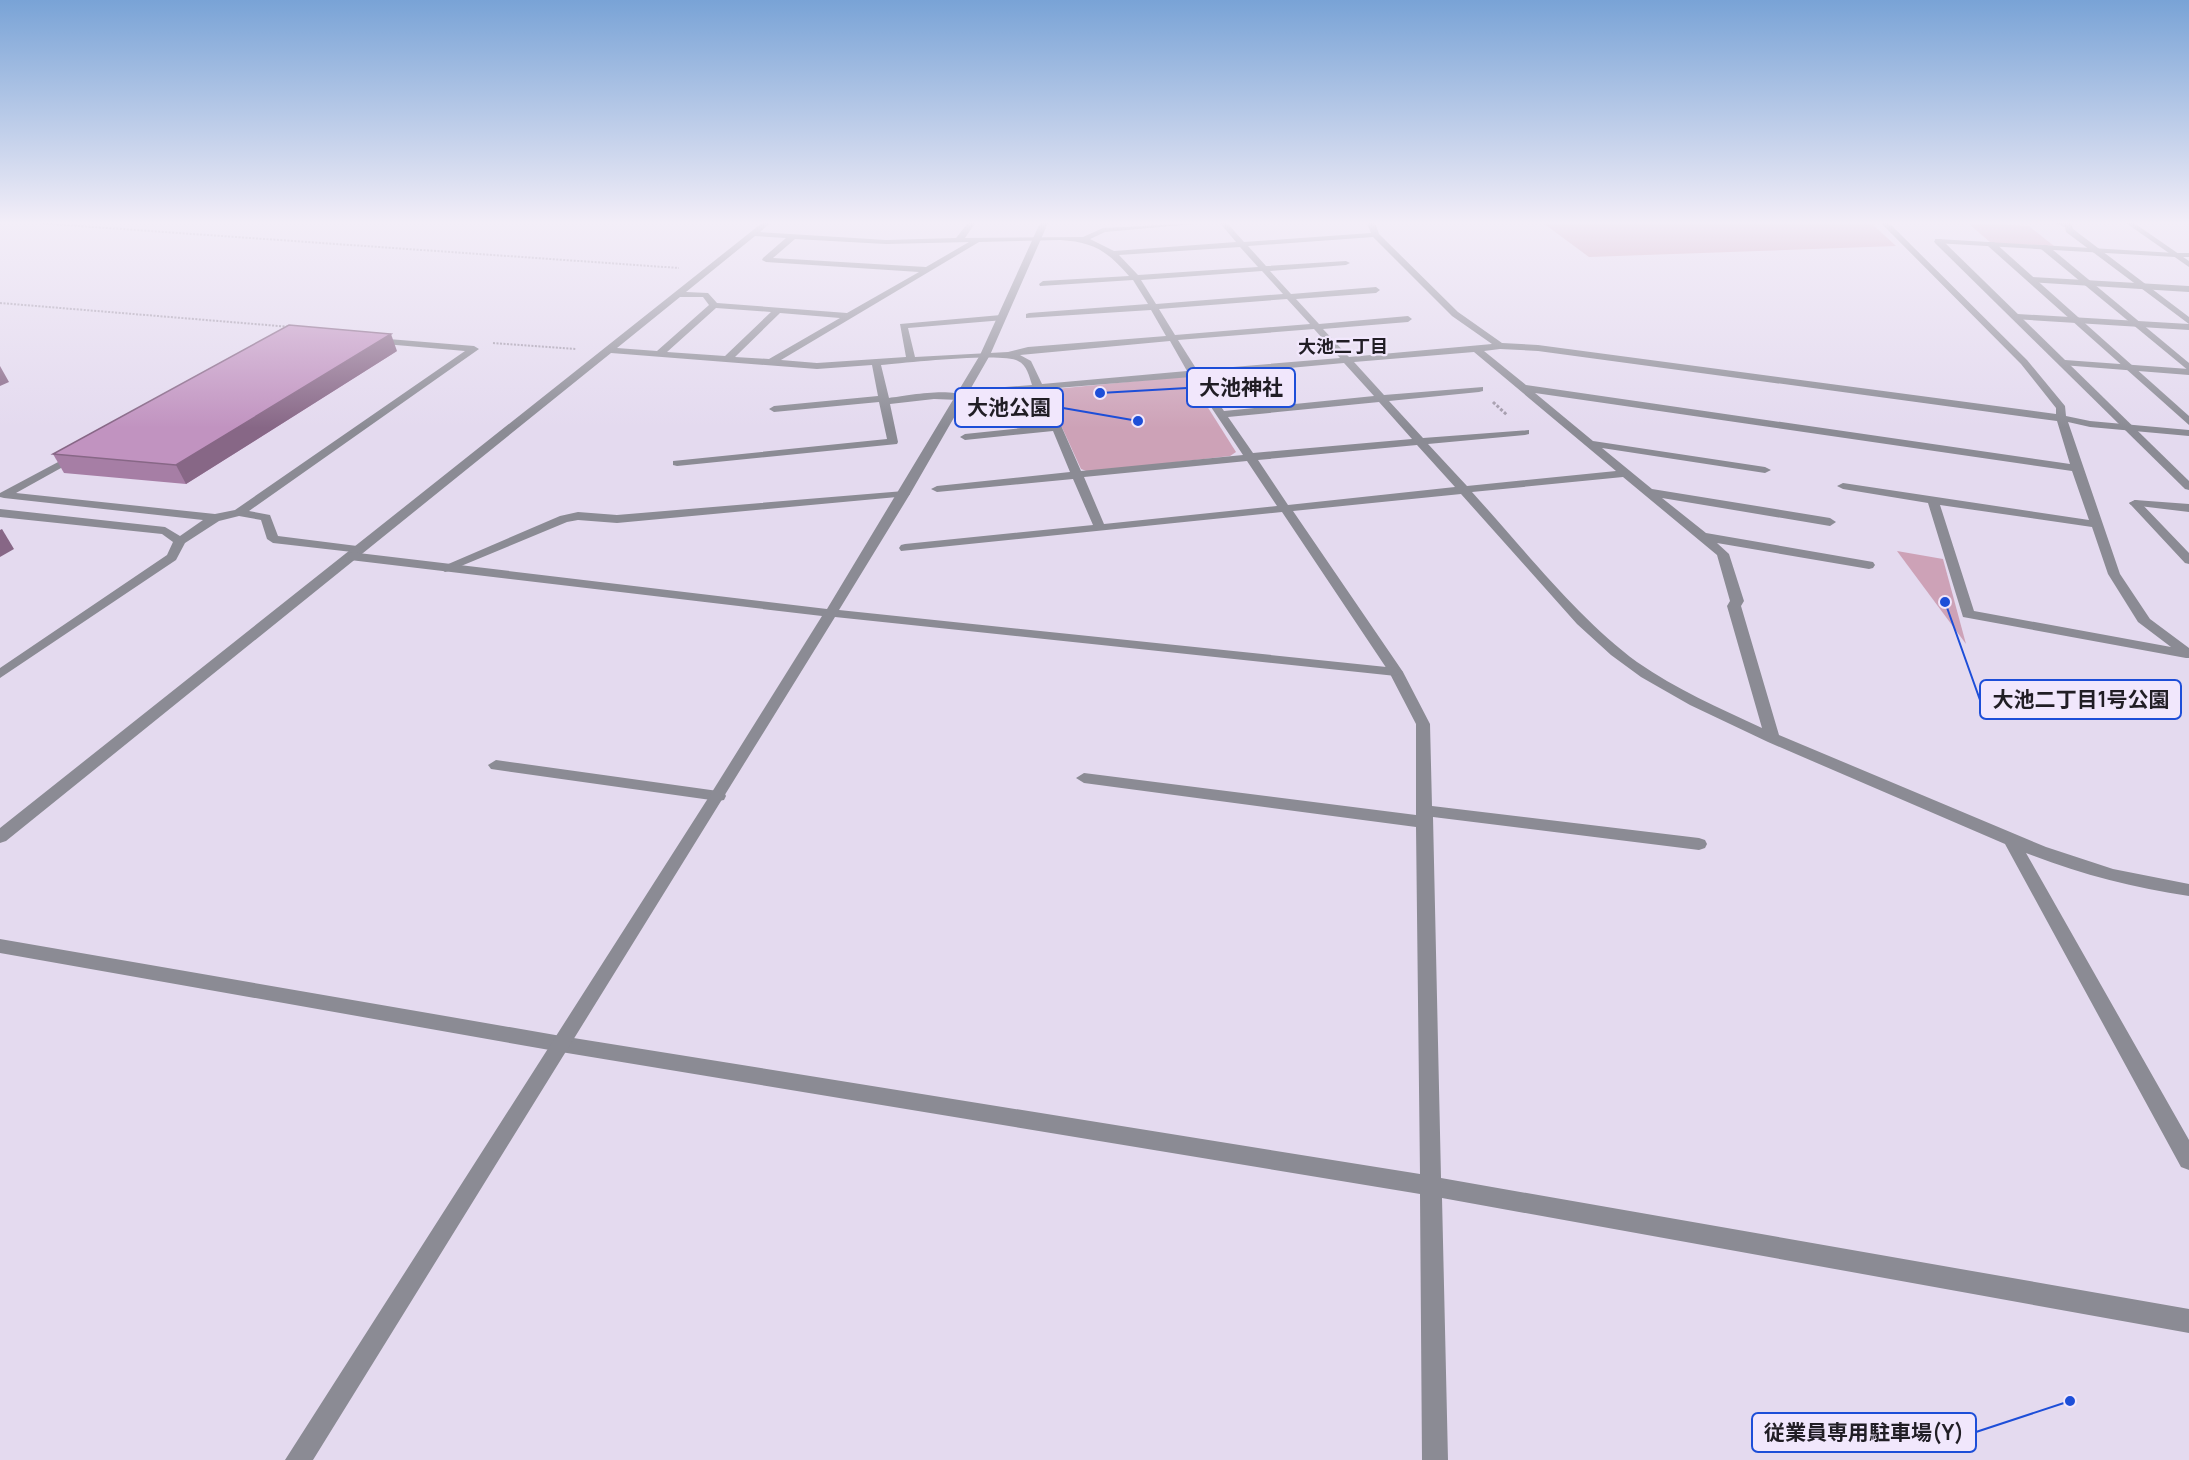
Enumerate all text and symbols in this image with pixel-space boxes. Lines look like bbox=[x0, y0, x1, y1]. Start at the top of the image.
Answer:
district label: 大池二丁目 bbox=[1298, 334, 1388, 358]
callout: 大池神社 bbox=[1187, 368, 1295, 407]
text: 大池神社 bbox=[1199, 373, 1283, 401]
callout: 大池公園 bbox=[955, 388, 1063, 427]
text: 大池公園 bbox=[967, 393, 1051, 421]
callout: 大池二丁目1号公園 bbox=[1980, 680, 2181, 719]
text: 大池二丁目1号公園 bbox=[1992, 685, 2170, 713]
callout: 従業員専用駐車場(Y) bbox=[1752, 1413, 1976, 1452]
text: 従業員専用駐車場(Y) bbox=[1764, 1418, 1964, 1446]

